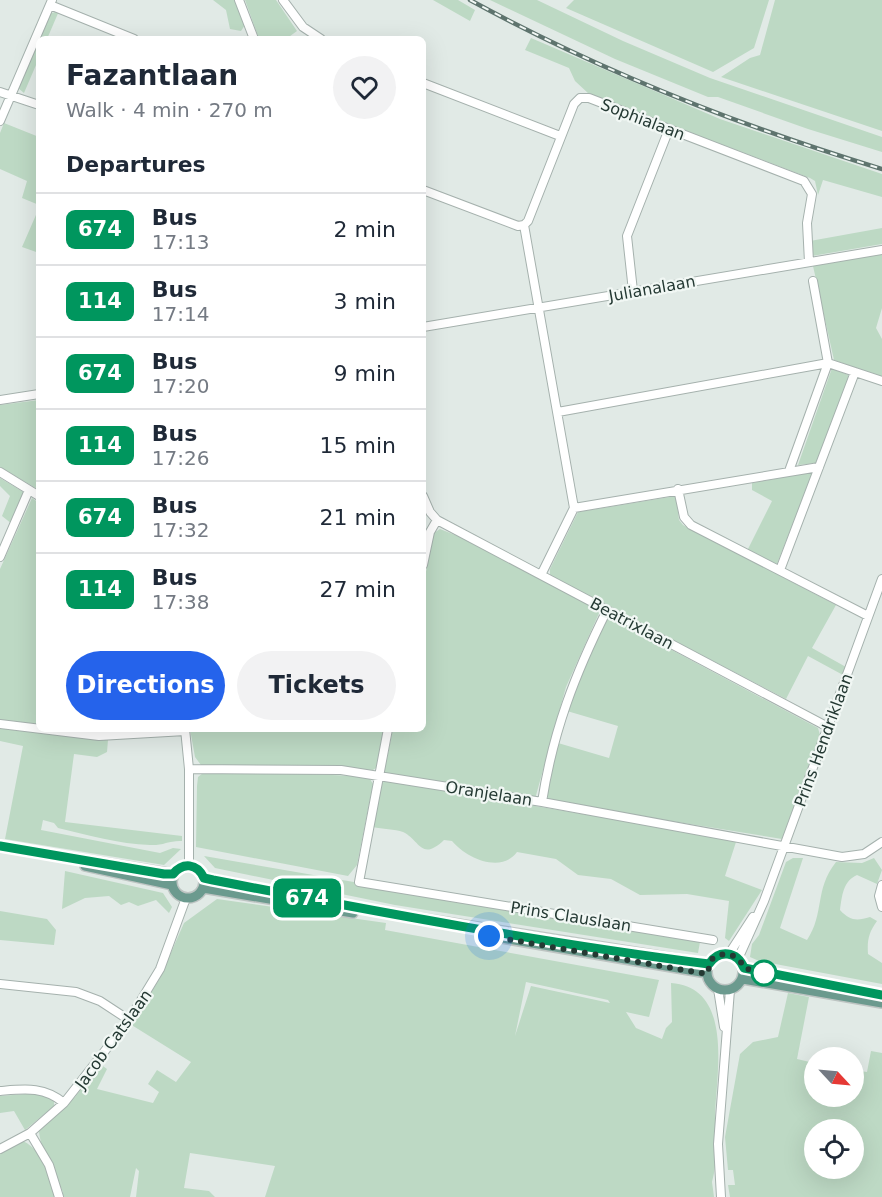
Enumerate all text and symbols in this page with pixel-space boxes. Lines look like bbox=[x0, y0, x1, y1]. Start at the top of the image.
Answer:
button: heart bbox=[333, 56, 396, 119]
text: Fazantlaan bbox=[66, 59, 238, 92]
street label: Sophialaan bbox=[598, 95, 688, 144]
text: Walk · 4 min · 270 m bbox=[66, 98, 273, 122]
text: Departures bbox=[66, 152, 206, 177]
text: Bus bbox=[152, 205, 197, 230]
text: 674 bbox=[78, 217, 122, 241]
text: 2 min bbox=[334, 217, 396, 242]
text: 17:13 bbox=[152, 230, 209, 254]
street label: Julianalaan bbox=[606, 272, 697, 306]
text: Bus bbox=[152, 277, 197, 302]
text: 114 bbox=[78, 289, 122, 313]
text: 3 min bbox=[334, 289, 396, 314]
text: 17:14 bbox=[152, 302, 209, 326]
text: Bus bbox=[152, 349, 197, 374]
text: 674 bbox=[78, 361, 122, 385]
text: 9 min bbox=[334, 361, 396, 386]
text: 17:20 bbox=[152, 374, 209, 398]
text: Bus bbox=[152, 421, 197, 446]
text: 114 bbox=[78, 433, 122, 457]
text: 15 min bbox=[320, 433, 396, 458]
text: 17:26 bbox=[152, 446, 209, 470]
text: Bus bbox=[152, 493, 197, 518]
text: 674 bbox=[78, 505, 122, 529]
text: 21 min bbox=[320, 505, 396, 530]
text: 17:32 bbox=[152, 518, 209, 542]
text: Bus bbox=[152, 565, 197, 590]
text: 114 bbox=[78, 577, 122, 601]
text: 27 min bbox=[320, 577, 396, 602]
text: 17:38 bbox=[152, 590, 209, 614]
street label: Beatrixlaan bbox=[587, 594, 677, 653]
button: Directions bbox=[66, 651, 225, 720]
button: Tickets bbox=[237, 651, 396, 720]
street label: Prins Hendriklaan bbox=[790, 671, 856, 809]
street label: Oranjelaan bbox=[444, 777, 534, 810]
line badge: 674 bbox=[272, 878, 342, 918]
text: 674 bbox=[285, 886, 329, 910]
street label: Prins Clauslaan bbox=[509, 898, 633, 935]
your location bbox=[474, 921, 504, 951]
unlabelled marker bbox=[751, 960, 777, 986]
street label: Jacob Catslaan bbox=[70, 986, 156, 1093]
north arrow bbox=[804, 1047, 864, 1107]
map controls bbox=[804, 1047, 864, 1179]
button: locate bbox=[804, 1119, 864, 1179]

